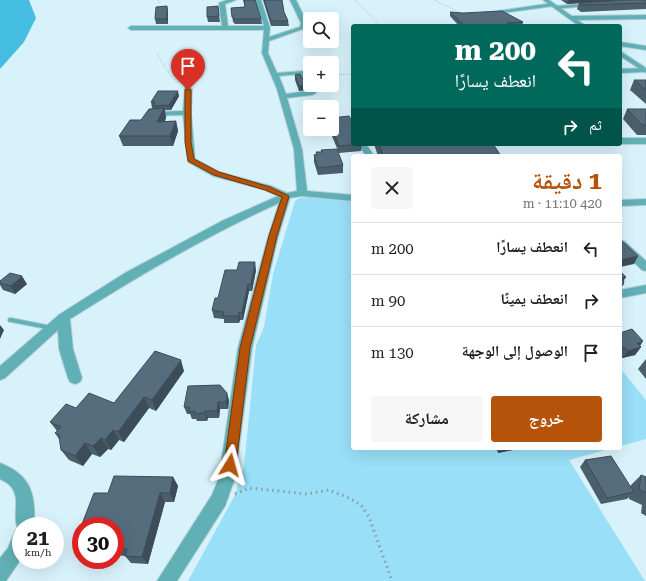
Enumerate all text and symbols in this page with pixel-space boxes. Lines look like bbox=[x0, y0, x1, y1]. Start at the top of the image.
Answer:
map controls bbox=[303, 12, 339, 136]
button: search bbox=[303, 12, 339, 48]
text: 200 m bbox=[455, 34, 536, 67]
icon: left bbox=[550, 40, 602, 92]
pin bbox=[171, 49, 205, 90]
icon: arrive bbox=[177, 55, 199, 77]
button: + bbox=[303, 56, 339, 92]
text: انعطف يسارًا bbox=[455, 70, 536, 91]
button: − bbox=[303, 100, 339, 136]
icon: right bbox=[559, 116, 581, 138]
text: ثم bbox=[589, 116, 602, 134]
button: close bbox=[371, 167, 413, 209]
text: 1 دقيقة bbox=[532, 167, 602, 195]
text: 420 m · 11:10 bbox=[523, 196, 602, 211]
text: انعطف يسارًا bbox=[496, 238, 568, 256]
icon: left bbox=[580, 238, 602, 260]
text: 200 m bbox=[371, 240, 414, 258]
text: انعطف يمينًا bbox=[501, 290, 568, 308]
icon: right bbox=[580, 290, 602, 312]
text: 90 m bbox=[371, 292, 405, 310]
text: الوصول إلى الوجهة bbox=[462, 342, 568, 360]
icon: arrive bbox=[580, 342, 602, 364]
text: 130 m bbox=[371, 344, 414, 362]
button: مشاركة bbox=[371, 396, 483, 442]
button: خروج bbox=[491, 396, 602, 442]
position arrow bbox=[209, 444, 251, 486]
speed limit sign: 30 bbox=[72, 517, 124, 569]
text: 21 bbox=[27, 526, 49, 550]
text: km/h bbox=[25, 547, 51, 558]

